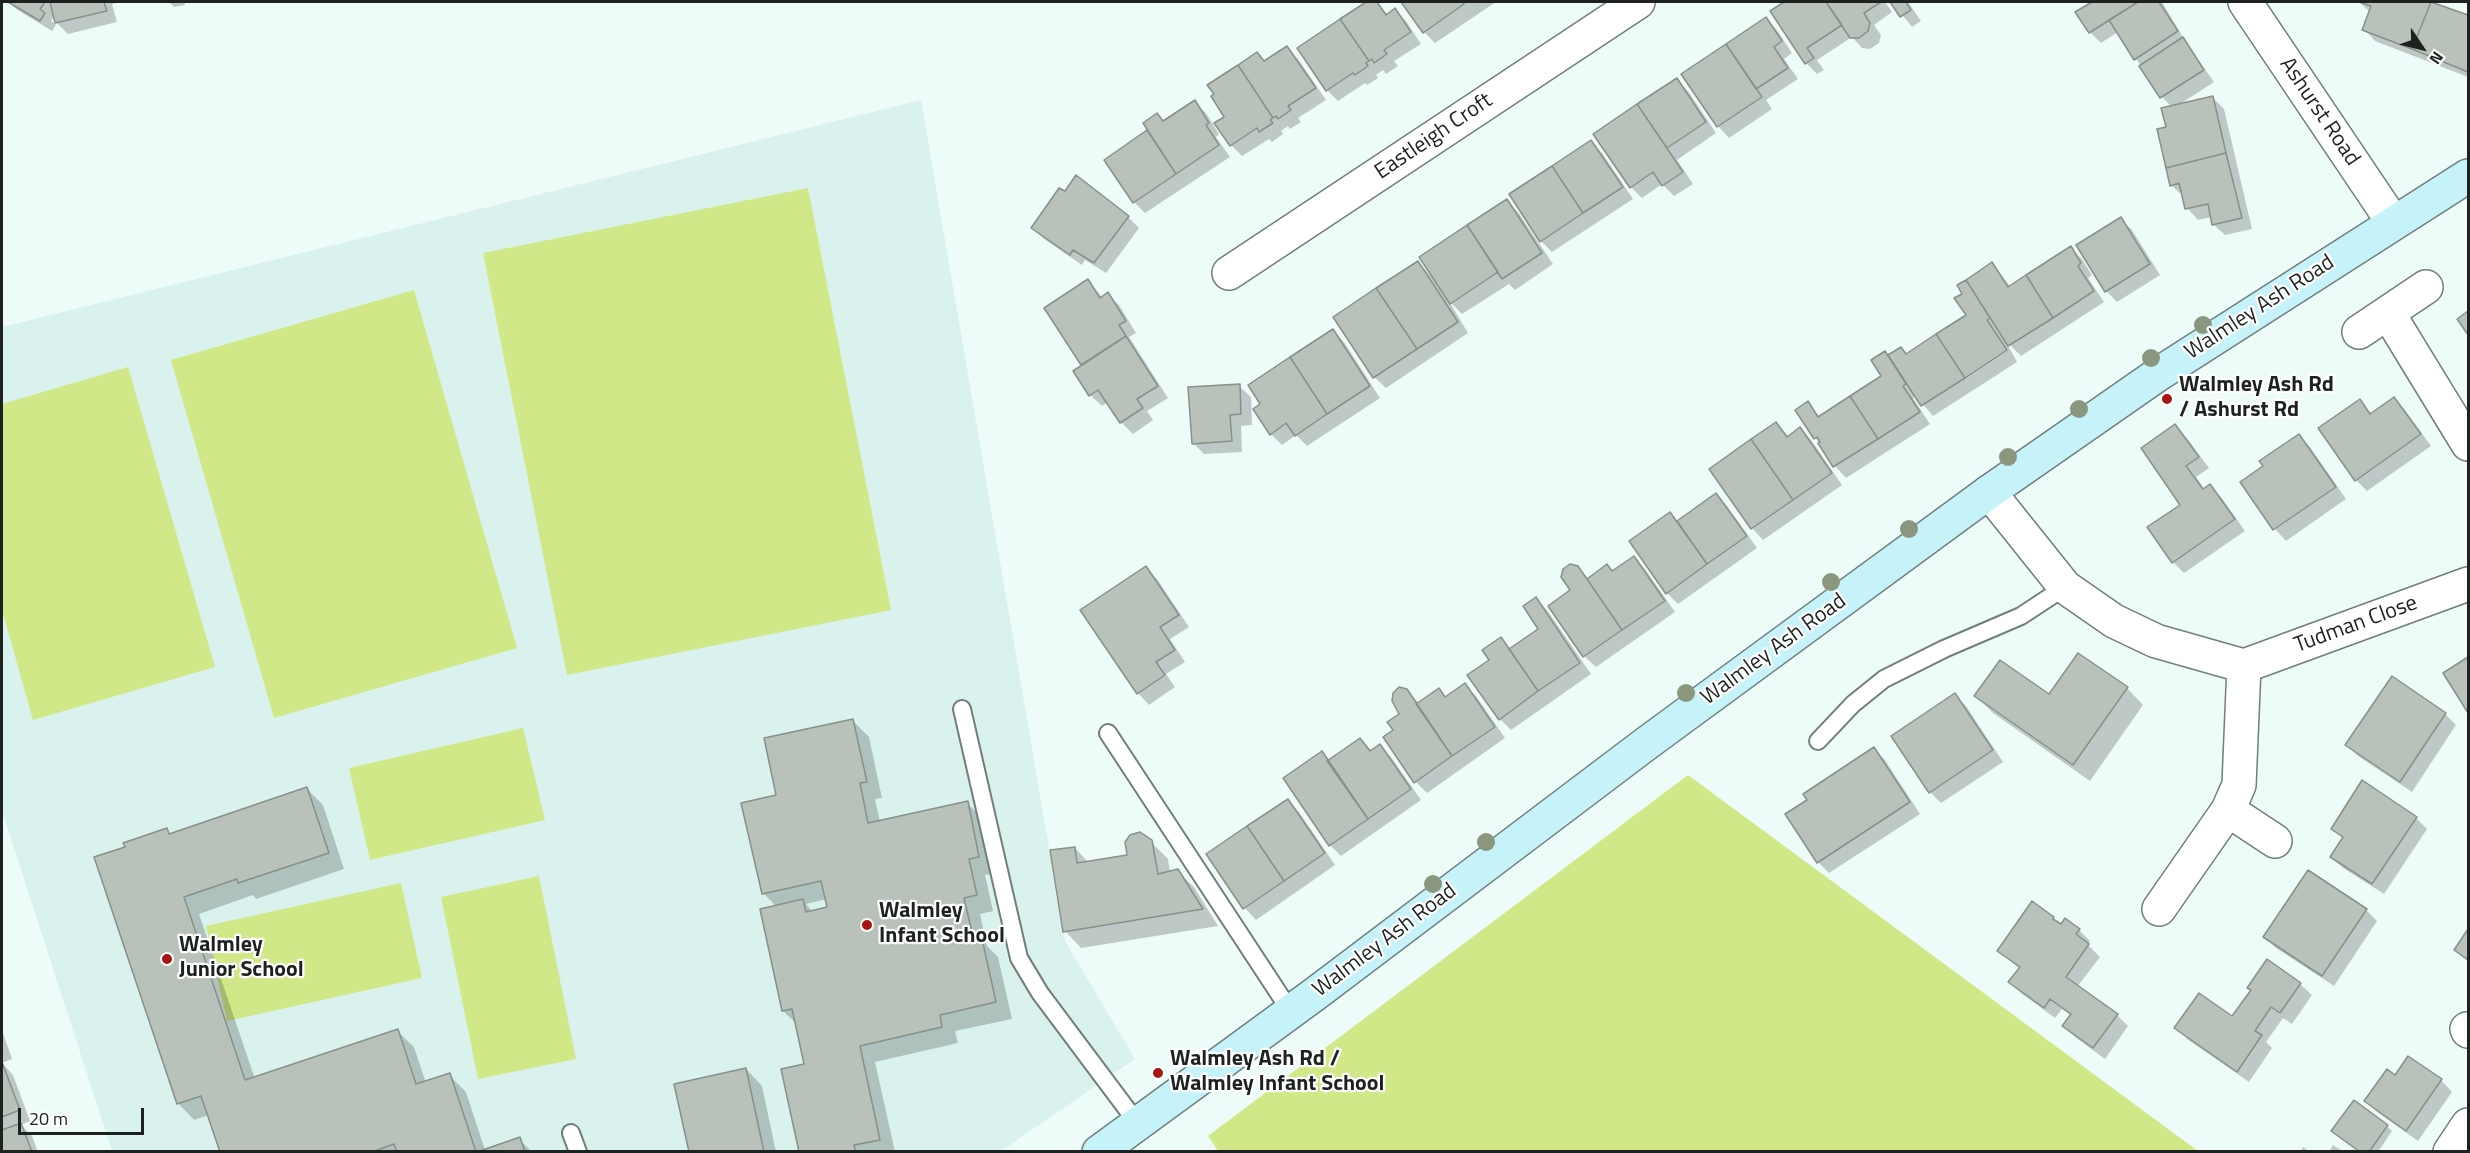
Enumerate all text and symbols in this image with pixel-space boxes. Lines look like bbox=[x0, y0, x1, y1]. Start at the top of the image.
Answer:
north arrow bbox=[2392, 18, 2452, 78]
text: N bbox=[2424, 47, 2450, 70]
street label: Ashurst Road bbox=[2273, 53, 2365, 171]
street label: Eastleigh Croft bbox=[1370, 88, 1498, 186]
street label: Walmley Ash Road bbox=[2180, 250, 2340, 366]
place label: Walmley Ash Rd / Ashurst Rd bbox=[2179, 373, 2334, 424]
marker: Walmley Ash Rd / Ashurst Rd bbox=[2160, 392, 2174, 406]
street label: Walmley Ash Road bbox=[1696, 589, 1852, 711]
street label: Tudman Close bbox=[2291, 591, 2421, 659]
street label: Walmley Ash Road bbox=[1308, 878, 1462, 1004]
place label: Walmley Infant School bbox=[879, 899, 1005, 950]
marker: Walmley Infant School bbox=[860, 918, 874, 932]
place label: Walmley Junior School bbox=[179, 933, 304, 984]
marker: Walmley Junior School bbox=[160, 952, 174, 966]
place label: Walmley Ash Rd / Walmley Infant School bbox=[1170, 1047, 1384, 1098]
marker: Walmley Ash Rd / Walmley Infant School bbox=[1151, 1066, 1165, 1080]
scale bar bbox=[21, 1096, 147, 1134]
text: 20 m bbox=[29, 1105, 68, 1132]

